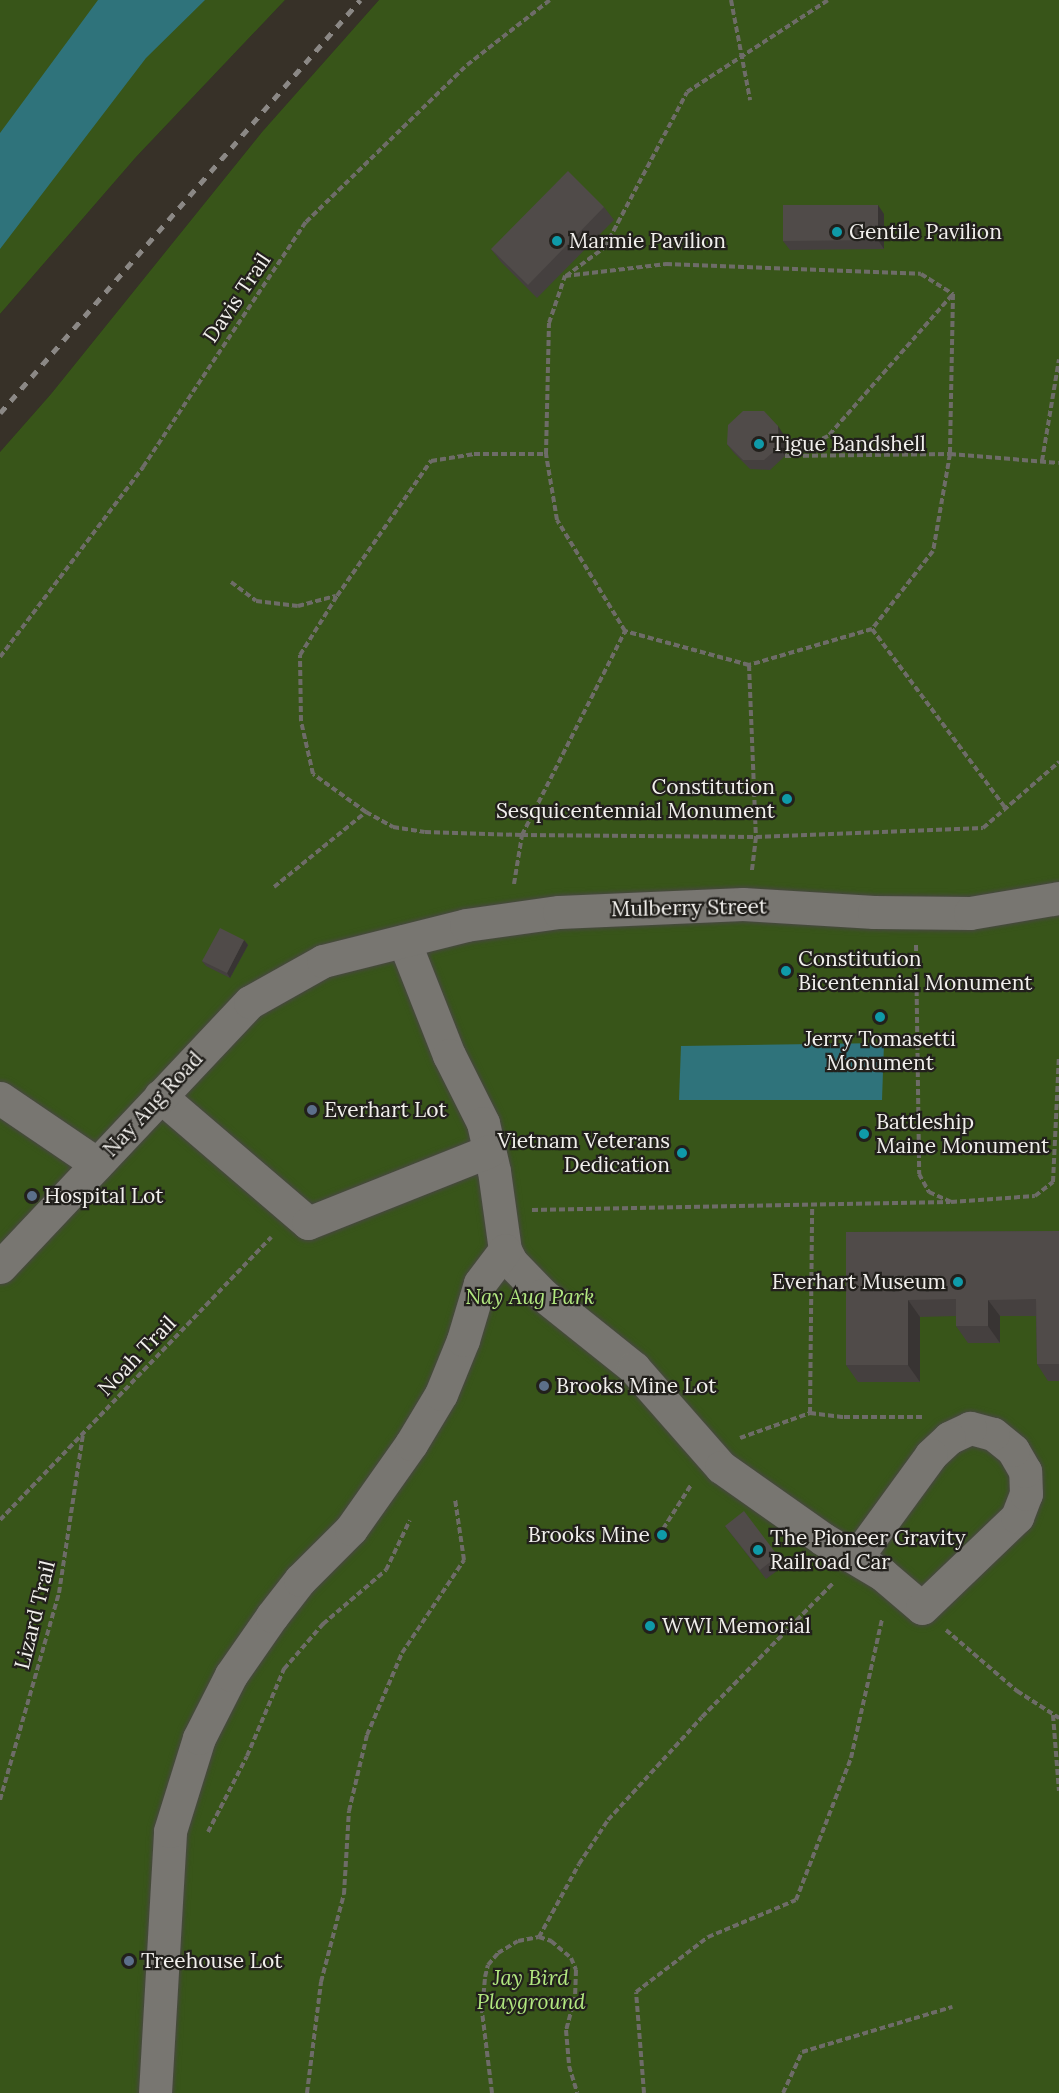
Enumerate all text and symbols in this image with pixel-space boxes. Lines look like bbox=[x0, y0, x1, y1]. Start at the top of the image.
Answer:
place label: Gentile Pavilion bbox=[849, 219, 1002, 245]
marker: Gentile Pavilion bbox=[830, 225, 844, 239]
place label: Marmie Pavilion bbox=[569, 228, 726, 254]
marker: Marmie Pavilion bbox=[550, 234, 564, 248]
street label: Davis Trail bbox=[198, 249, 276, 347]
place label: Tigue Bandshell bbox=[771, 431, 926, 457]
marker: Tigue Bandshell bbox=[752, 437, 766, 451]
place label: Constitution Sesquicentennial Monument bbox=[496, 774, 775, 824]
marker: Constitution Sesquicentennial Monument bbox=[780, 792, 794, 806]
street label: Mulberry Street bbox=[611, 894, 767, 922]
place label: Constitution Bicentennial Monument bbox=[798, 946, 1032, 996]
marker: Constitution Bicentennial Monument bbox=[779, 964, 793, 978]
marker: Jerry Tomasetti Monument bbox=[873, 1010, 887, 1024]
place label: Jerry Tomasetti Monument bbox=[804, 1026, 956, 1076]
street label: Nay Aug Road bbox=[98, 1046, 208, 1162]
place label: Everhart Lot bbox=[324, 1097, 447, 1123]
marker: Everhart Lot bbox=[305, 1103, 319, 1117]
place label: Battleship Maine Monument bbox=[876, 1109, 1049, 1159]
marker: Battleship Maine Monument bbox=[857, 1127, 871, 1141]
place label: Vietnam Veterans Dedication bbox=[498, 1128, 670, 1178]
marker: Vietnam Veterans Dedication bbox=[675, 1146, 689, 1160]
place label: Hospital Lot bbox=[44, 1183, 163, 1209]
marker: Hospital Lot bbox=[25, 1189, 39, 1203]
place label: Everhart Museum bbox=[772, 1269, 946, 1295]
marker: Everhart Museum bbox=[951, 1275, 965, 1289]
park label: Nay Aug Park bbox=[465, 1284, 595, 1310]
street label: Noah Trail bbox=[93, 1311, 181, 1401]
place label: Brooks Mine Lot bbox=[556, 1373, 716, 1399]
marker: Brooks Mine Lot bbox=[537, 1379, 551, 1393]
place label: Brooks Mine bbox=[528, 1522, 650, 1548]
place label: The Pioneer Gravity Railroad Car bbox=[770, 1525, 965, 1575]
marker: Brooks Mine bbox=[655, 1528, 669, 1542]
marker: The Pioneer Gravity Railroad Car bbox=[751, 1543, 765, 1557]
street label: Lizard Trail bbox=[9, 1558, 61, 1672]
place label: WWI Memorial bbox=[662, 1613, 811, 1639]
marker: WWI Memorial bbox=[643, 1619, 657, 1633]
place label: Treehouse Lot bbox=[141, 1948, 282, 1974]
marker: Treehouse Lot bbox=[122, 1954, 136, 1968]
park label: Jay Bird Playground bbox=[477, 1965, 585, 2015]

